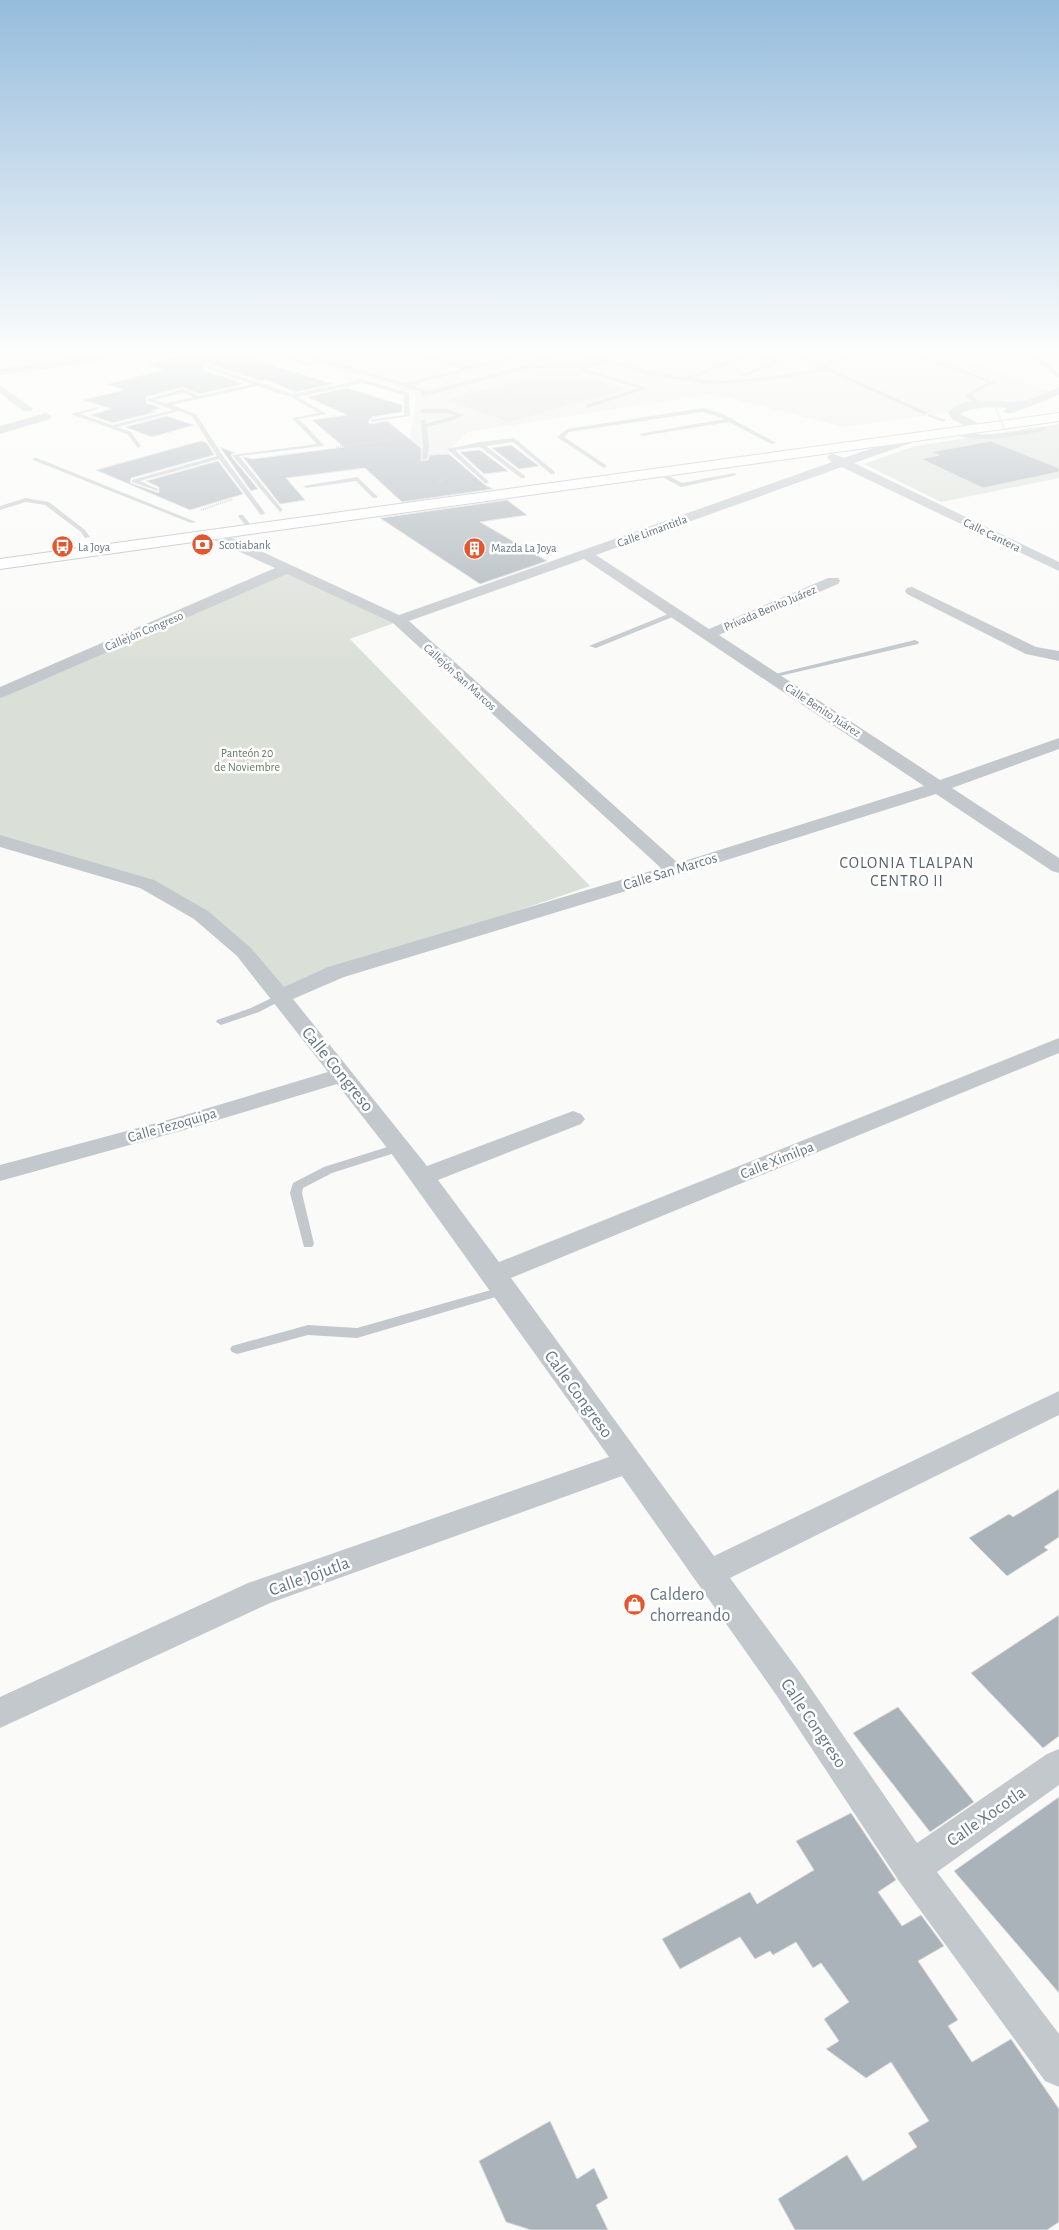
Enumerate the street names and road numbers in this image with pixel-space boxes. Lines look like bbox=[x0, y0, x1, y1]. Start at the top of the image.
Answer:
street label: Calle Limantitla bbox=[615, 513, 689, 549]
street label: Calle Cantera bbox=[962, 516, 1023, 554]
street label: Privada Benito Juárez bbox=[722, 583, 818, 633]
street label: Callejón Congreso bbox=[103, 609, 185, 654]
street label: Callejón San Marcos bbox=[421, 641, 499, 713]
street label: Calle Benito Juárez bbox=[783, 681, 863, 739]
street label: Calle San Marcos bbox=[621, 850, 719, 893]
street label: Calle Congreso bbox=[298, 1024, 377, 1115]
street label: Calle Tezoquipa bbox=[126, 1106, 218, 1145]
street label: Calle Ximilpa bbox=[738, 1139, 816, 1182]
street label: Calle Congreso bbox=[541, 1348, 616, 1442]
street label: Calle Jojutla bbox=[267, 1554, 352, 1600]
street label: Calle Congreso bbox=[777, 1676, 850, 1771]
street label: Calle Xocotla bbox=[944, 1783, 1029, 1850]

